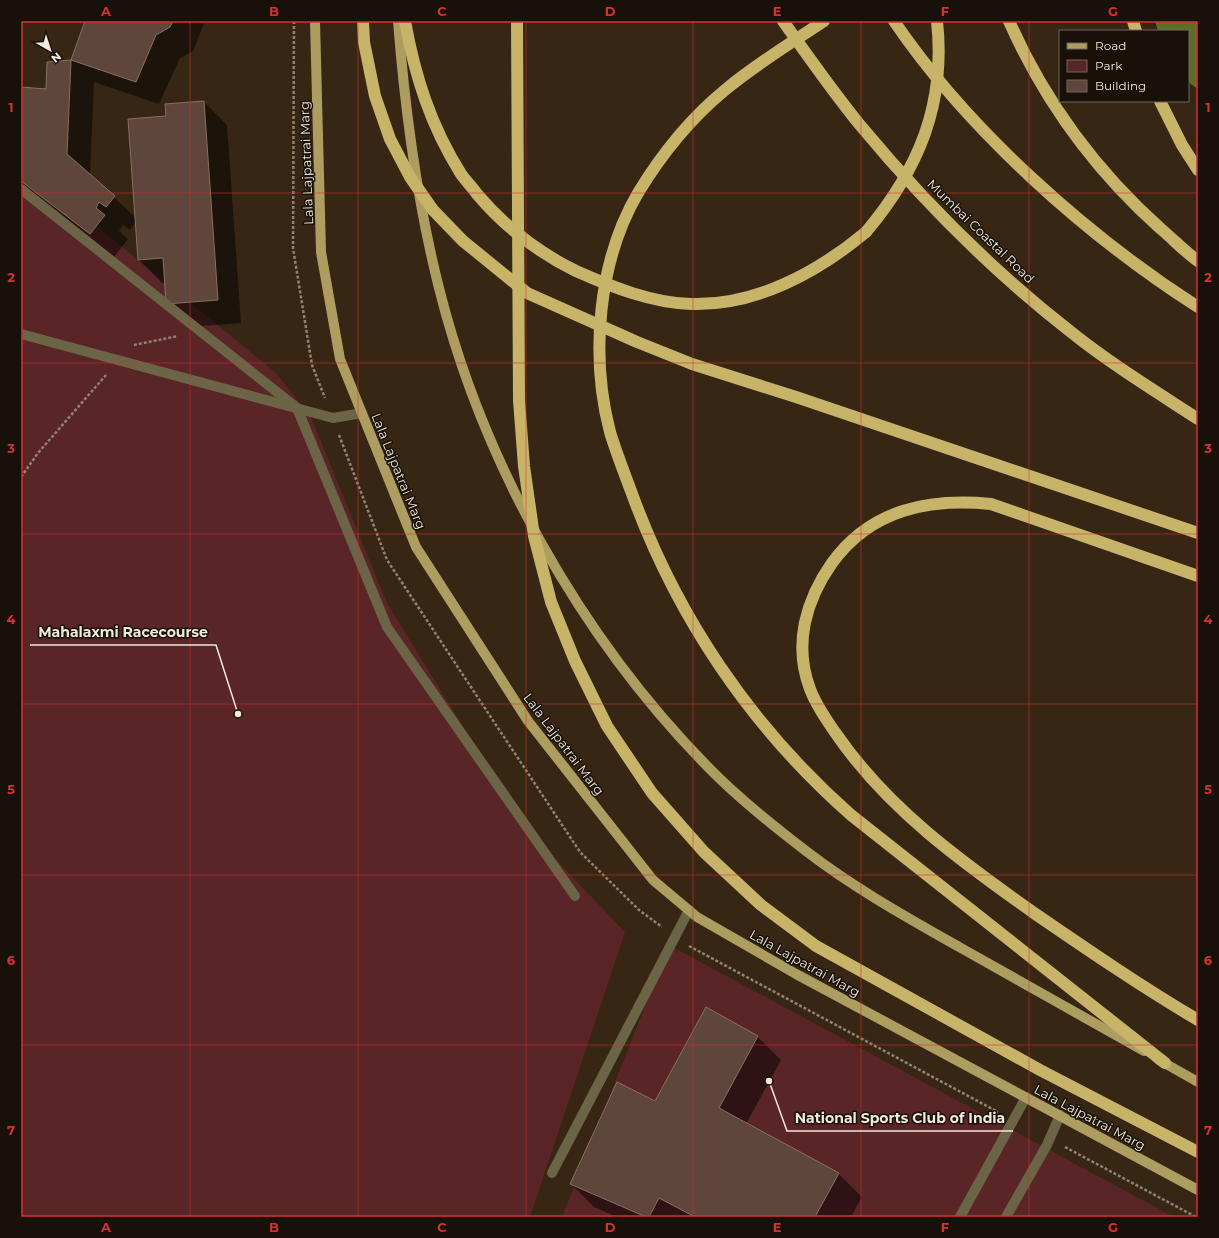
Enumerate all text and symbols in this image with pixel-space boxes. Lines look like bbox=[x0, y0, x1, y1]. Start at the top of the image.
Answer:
text: A bbox=[100, 3, 112, 19]
text: B bbox=[269, 3, 279, 19]
text: C bbox=[437, 3, 447, 19]
text: D bbox=[605, 3, 616, 19]
text: E bbox=[773, 3, 782, 19]
text: F bbox=[941, 3, 949, 19]
text: G bbox=[1108, 3, 1118, 19]
north arrow bbox=[30, 30, 70, 70]
legend bbox=[1059, 30, 1189, 102]
text: Road bbox=[1095, 38, 1126, 53]
text: N bbox=[48, 50, 64, 66]
text: Park bbox=[1095, 58, 1123, 73]
text: Building bbox=[1095, 78, 1146, 93]
text: 1 bbox=[8, 99, 14, 115]
text: 1 bbox=[1205, 99, 1211, 115]
street label: Lala Lajpatrai Marg bbox=[296, 101, 316, 225]
street label: Mumbai Coastal Road bbox=[924, 176, 1038, 286]
text: 2 bbox=[7, 269, 15, 285]
text: 2 bbox=[1204, 269, 1212, 285]
street label: Lala Lajpatrai Marg bbox=[368, 411, 430, 531]
text: 3 bbox=[6, 440, 15, 456]
text: 3 bbox=[1203, 440, 1212, 456]
text: 4 bbox=[7, 611, 16, 627]
text: 4 bbox=[1204, 611, 1213, 627]
callout: Mahalaxmi Racecourse bbox=[30, 619, 216, 645]
text: Mahalaxmi Racecourse bbox=[38, 623, 208, 641]
street label: Lala Lajpatrai Marg bbox=[520, 690, 608, 798]
text: 5 bbox=[7, 781, 15, 797]
text: 5 bbox=[1204, 781, 1212, 797]
street label: Lala Lajpatrai Marg bbox=[747, 926, 863, 1000]
text: 6 bbox=[7, 952, 16, 968]
text: 6 bbox=[1204, 952, 1213, 968]
street label: Lala Lajpatrai Marg bbox=[1032, 1081, 1148, 1153]
callout: National Sports Club of India bbox=[787, 1105, 1013, 1131]
text: National Sports Club of India bbox=[795, 1109, 1005, 1127]
text: 7 bbox=[7, 1122, 15, 1138]
text: 7 bbox=[1204, 1122, 1212, 1138]
text: A bbox=[100, 1219, 112, 1235]
text: B bbox=[269, 1219, 279, 1235]
text: C bbox=[437, 1219, 447, 1235]
text: D bbox=[605, 1219, 616, 1235]
text: E bbox=[773, 1219, 782, 1235]
text: F bbox=[941, 1219, 949, 1235]
text: G bbox=[1108, 1219, 1118, 1235]

